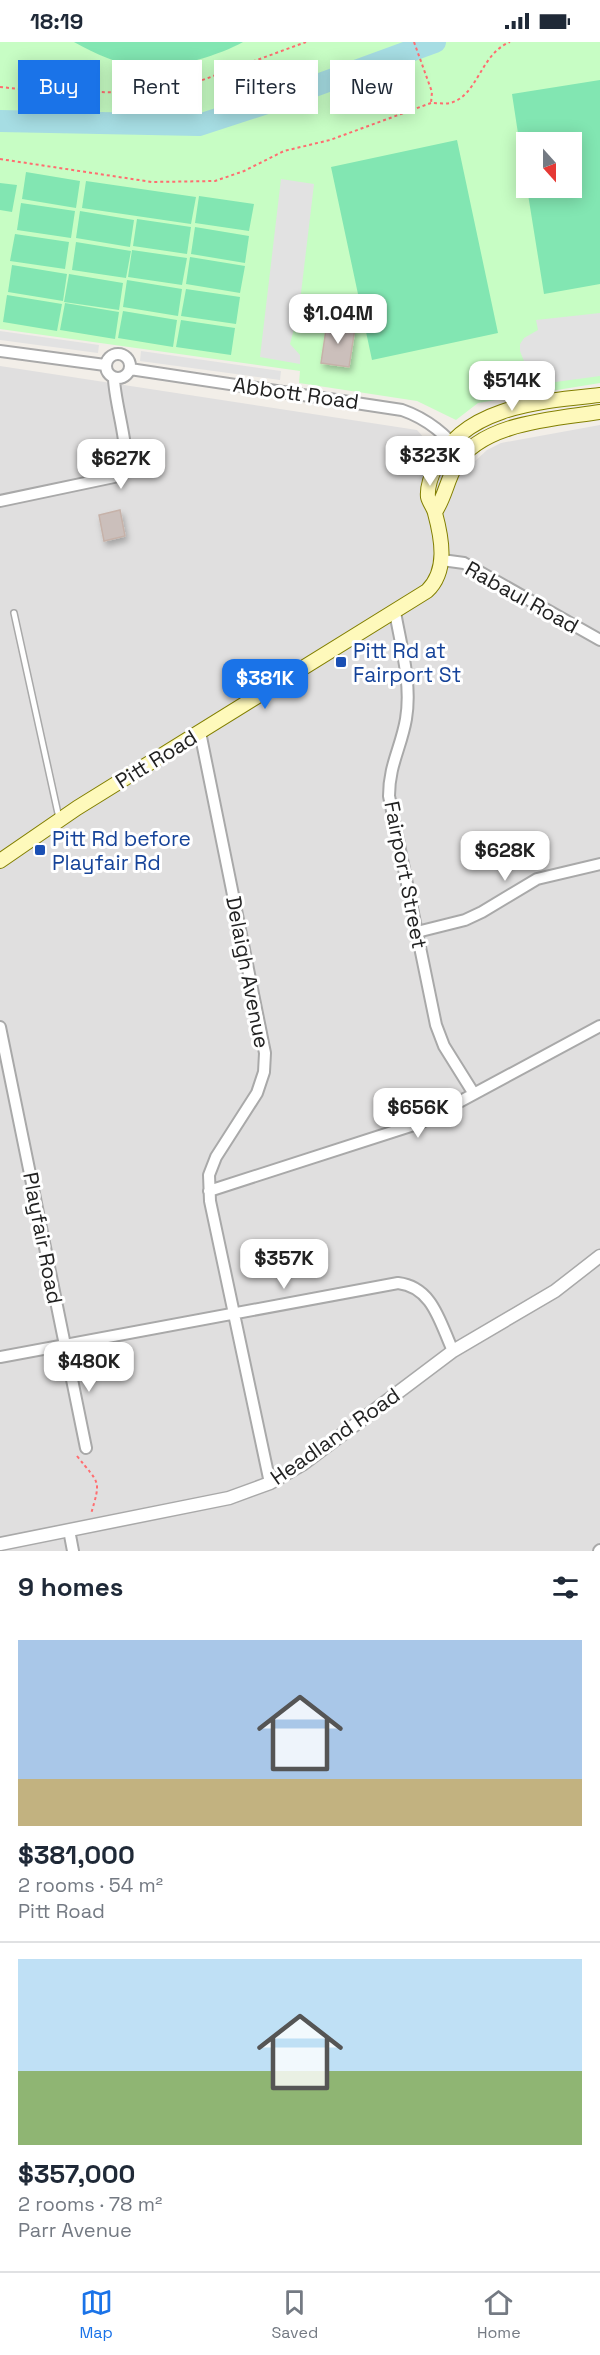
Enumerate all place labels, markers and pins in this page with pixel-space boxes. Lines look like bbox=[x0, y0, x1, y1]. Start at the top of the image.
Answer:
pin: $1.04M bbox=[289, 294, 387, 345]
pin: $514K bbox=[470, 361, 554, 412]
pin: $323K bbox=[388, 436, 472, 487]
pin: $627K bbox=[79, 439, 163, 490]
place label: Pitt Rd at Fairport St bbox=[353, 637, 461, 688]
marker: Pitt Rd at Fairport St bbox=[334, 655, 348, 669]
pin: $381K bbox=[223, 659, 307, 710]
place label: Pitt Rd before Playfair Rd bbox=[52, 825, 191, 876]
pin: $628K bbox=[463, 831, 547, 882]
marker: Pitt Rd before Playfair Rd bbox=[33, 843, 47, 857]
pin: $656K bbox=[376, 1088, 460, 1139]
pin: $357K bbox=[242, 1239, 326, 1290]
pin: $480K bbox=[47, 1342, 131, 1393]

